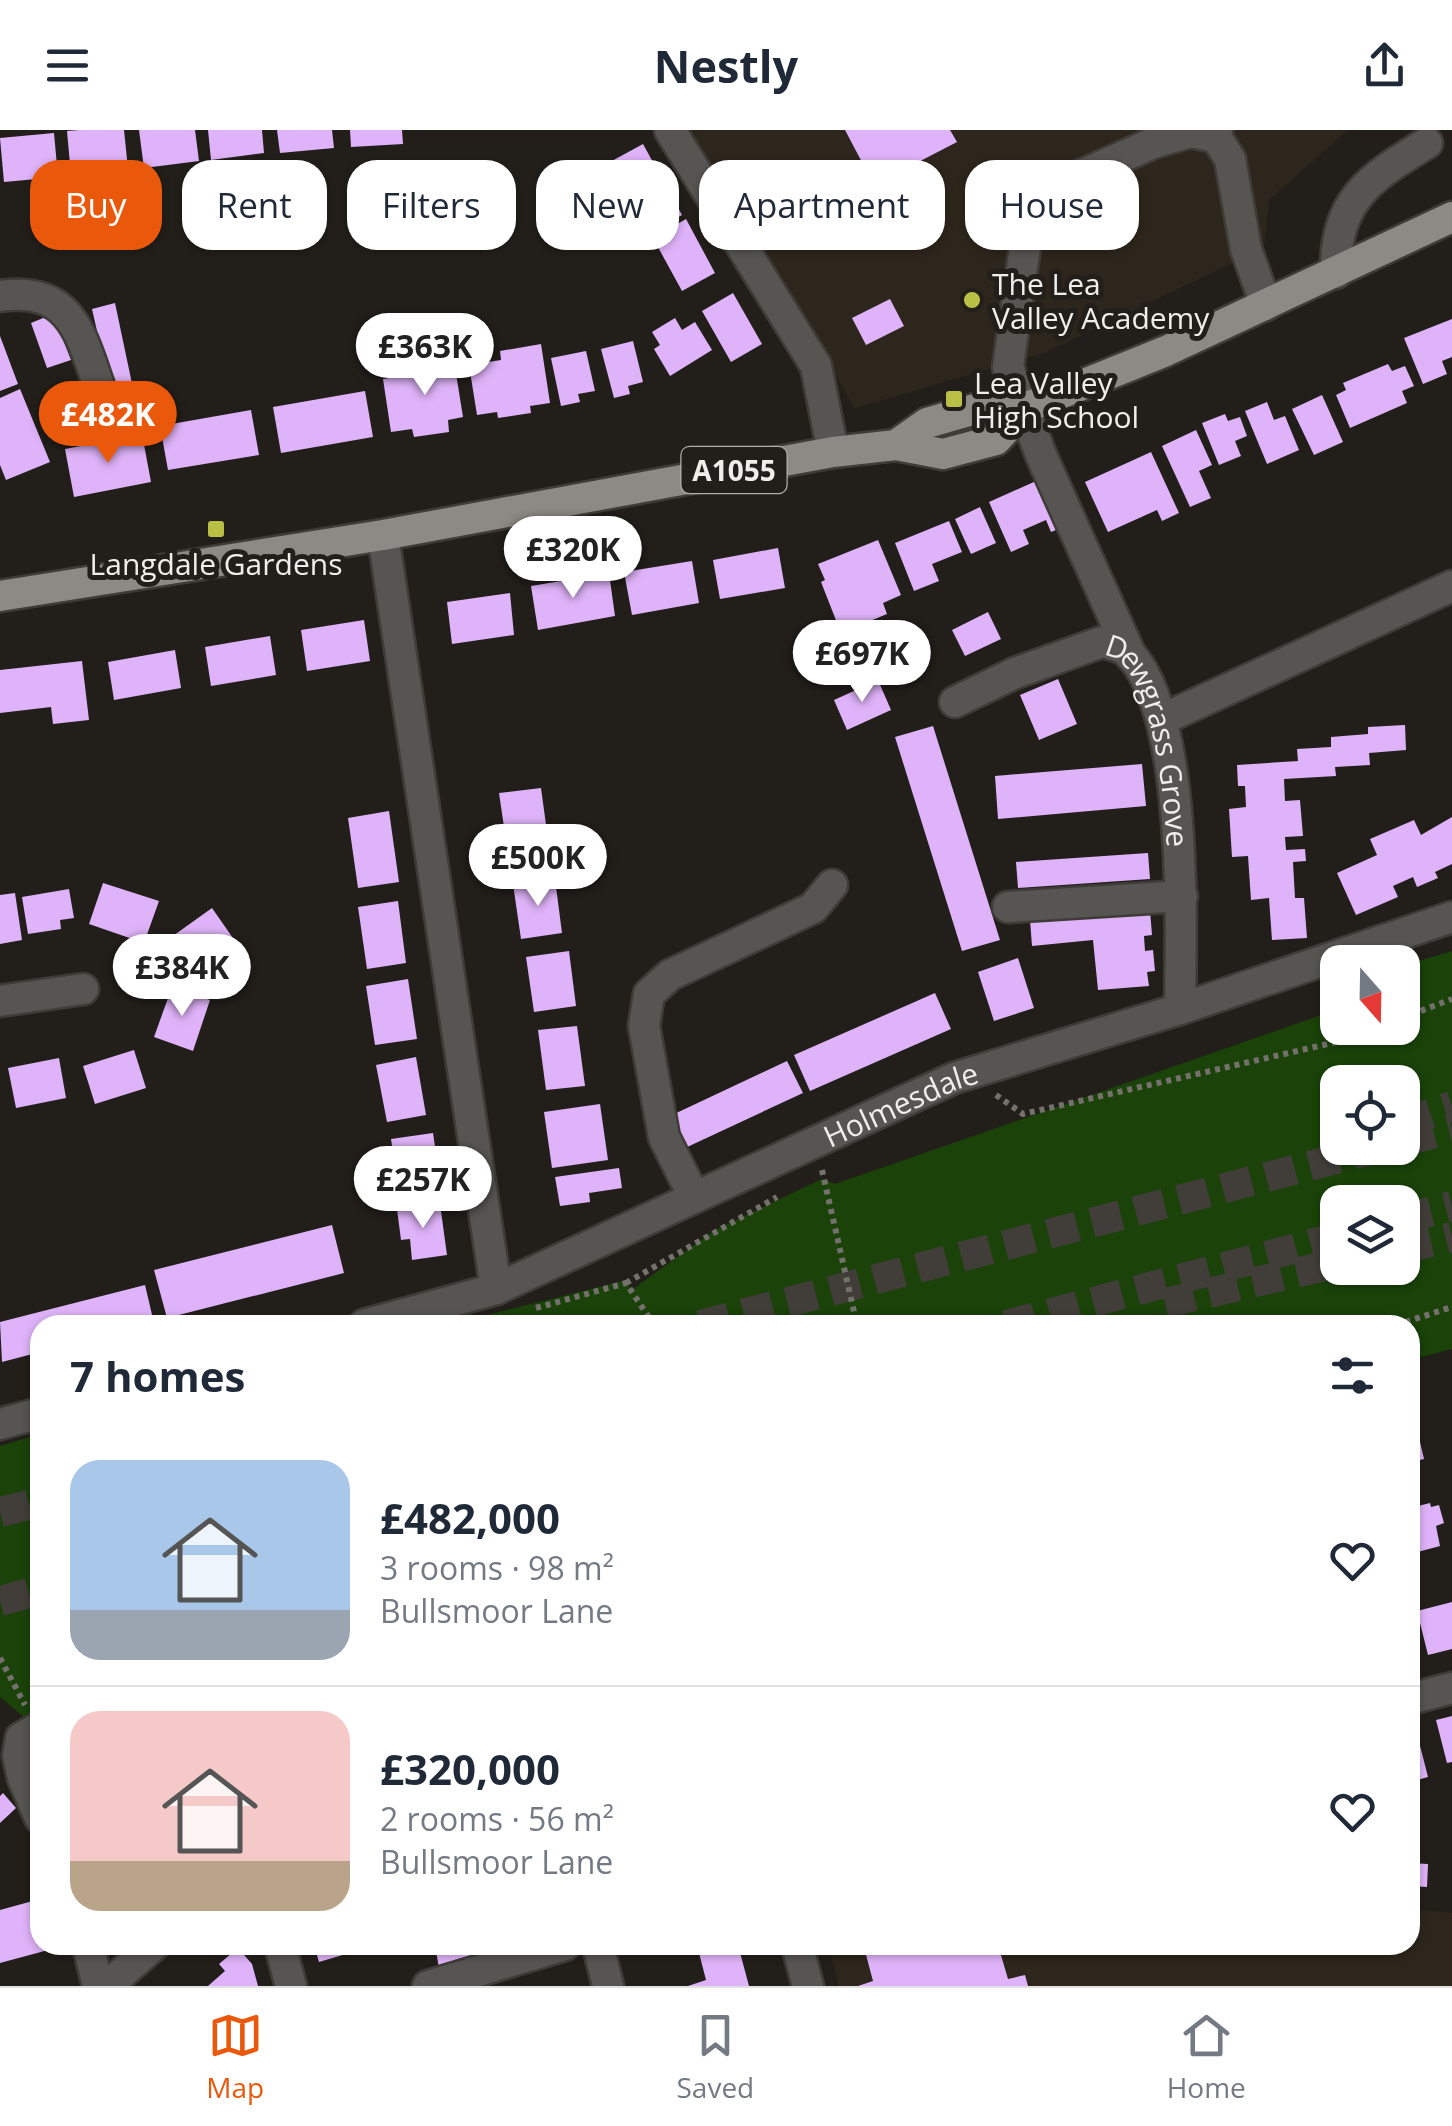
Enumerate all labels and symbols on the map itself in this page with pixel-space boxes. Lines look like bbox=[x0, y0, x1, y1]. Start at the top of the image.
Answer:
place label: The Lea Valley Academy bbox=[992, 263, 1210, 338]
marker: The Lea Valley Academy bbox=[961, 289, 983, 311]
pin: £363K bbox=[355, 313, 495, 398]
place label: Lea Valley High School bbox=[974, 362, 1139, 437]
pin: £482K bbox=[38, 381, 178, 466]
marker: Lea Valley High School bbox=[943, 388, 965, 410]
road number: A1055 bbox=[682, 447, 786, 493]
pin: £320K bbox=[503, 516, 643, 601]
marker: Langdale Gardens bbox=[205, 518, 227, 540]
place label: Langdale Gardens bbox=[90, 543, 342, 584]
pin: £697K bbox=[792, 620, 932, 705]
street label: Dewgrass Grove bbox=[1101, 623, 1199, 848]
pin: £500K bbox=[468, 824, 608, 909]
pin: £384K bbox=[112, 934, 252, 1019]
north arrow bbox=[1320, 945, 1420, 1045]
street label: Holmesdale bbox=[816, 1051, 983, 1156]
pin: £257K bbox=[353, 1146, 493, 1231]

